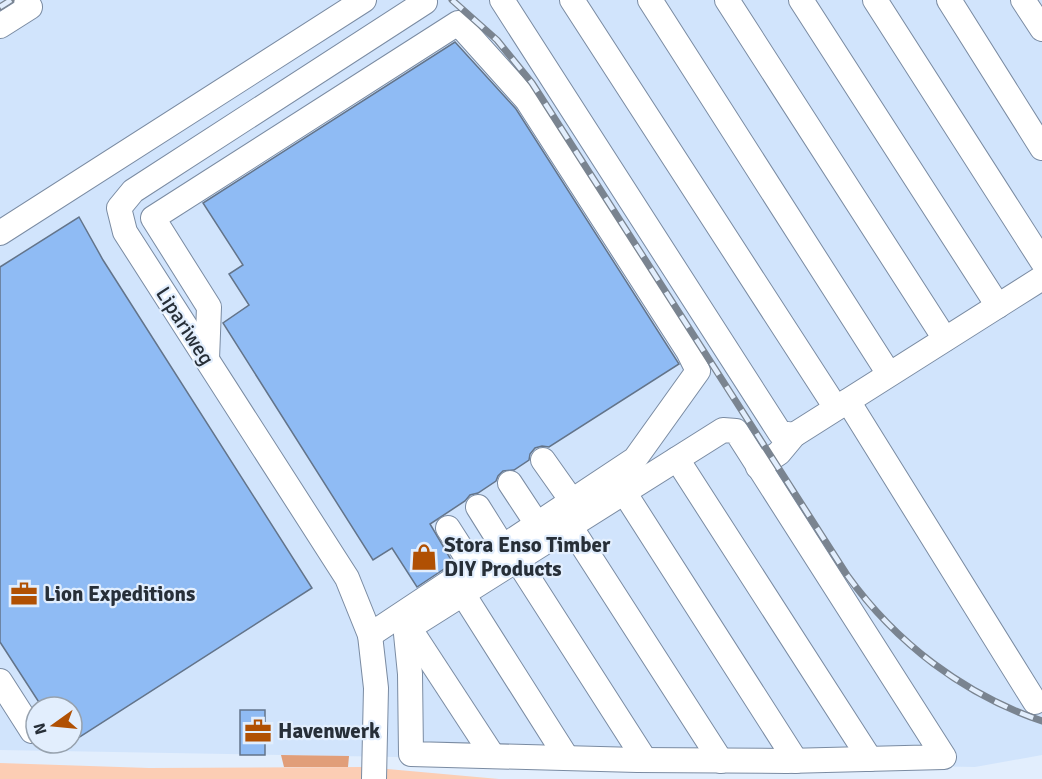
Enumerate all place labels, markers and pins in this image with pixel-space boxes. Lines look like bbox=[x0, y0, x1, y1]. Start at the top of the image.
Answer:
place label: Stora Enso Timber DIY Products bbox=[444, 532, 611, 582]
shop icon: Stora Enso Timber DIY Products bbox=[409, 542, 439, 572]
office icon: Lion Expeditions bbox=[9, 579, 39, 609]
place label: Lion Expeditions bbox=[44, 581, 195, 607]
office icon: Havenwerk bbox=[243, 716, 273, 746]
place label: Havenwerk bbox=[278, 718, 380, 744]

